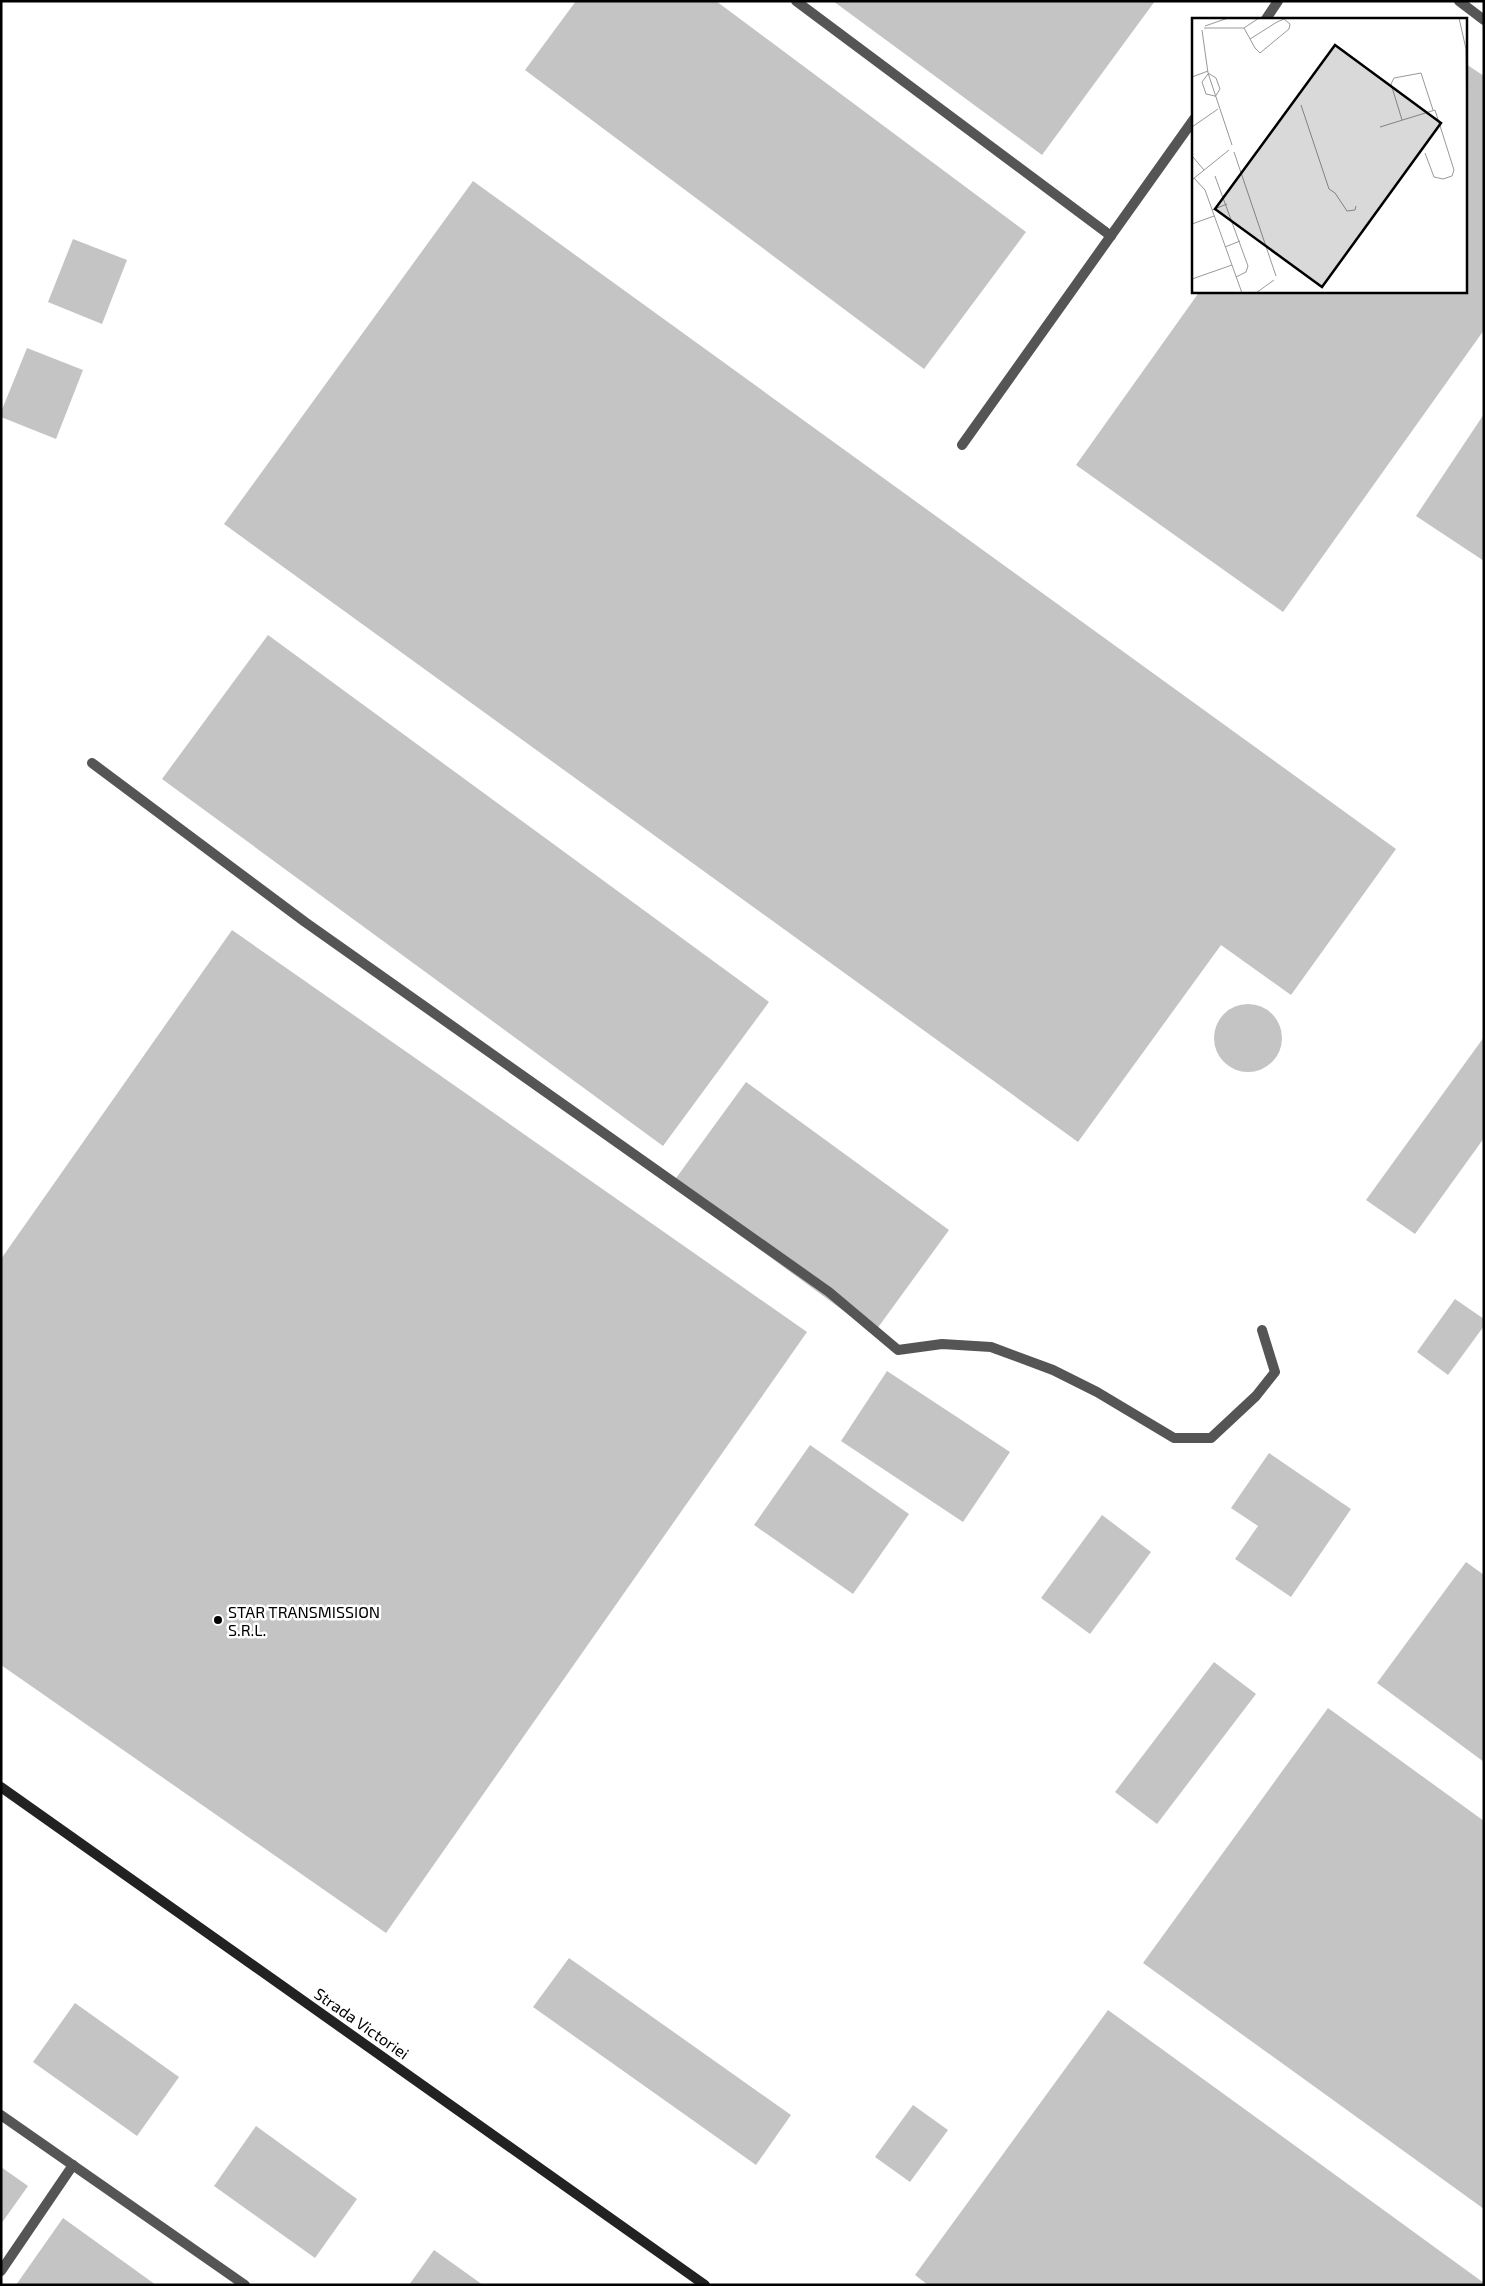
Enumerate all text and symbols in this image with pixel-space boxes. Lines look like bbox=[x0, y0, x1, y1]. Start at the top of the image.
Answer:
inset map bbox=[1192, 18, 1468, 292]
place label: STAR TRANSMISSION S.R.L. bbox=[228, 1602, 380, 1639]
marker: STAR TRANSMISSION S.R.L. bbox=[212, 1614, 224, 1626]
street label: Strada Victoriei bbox=[311, 1983, 413, 2063]

